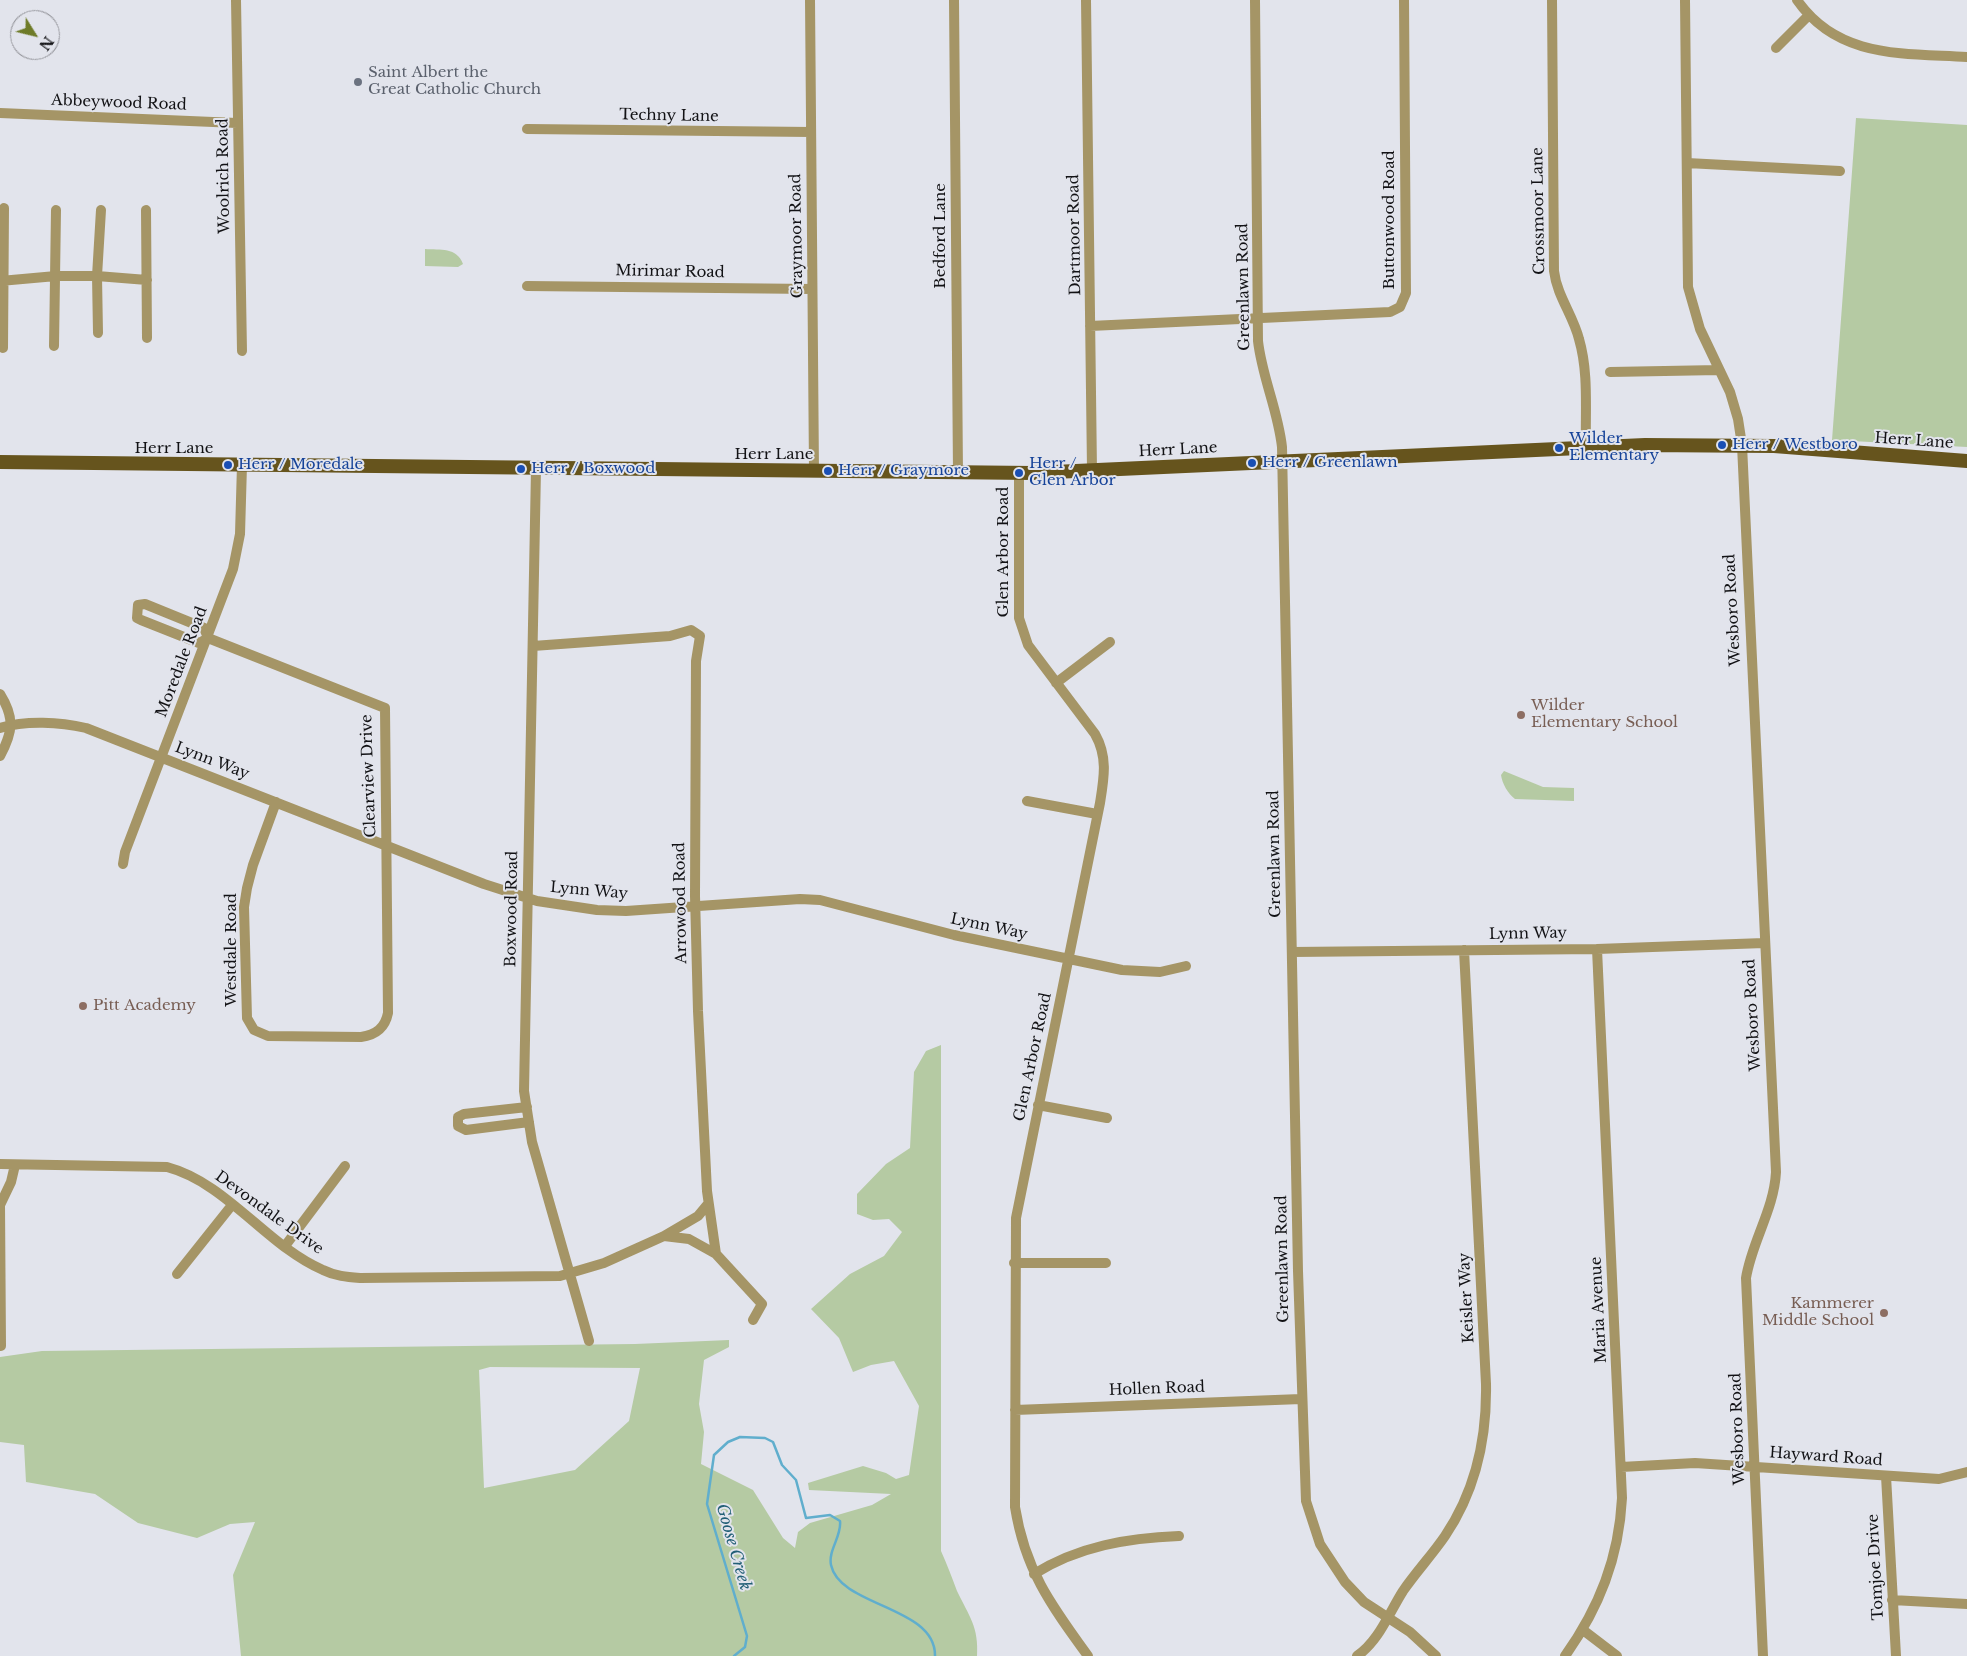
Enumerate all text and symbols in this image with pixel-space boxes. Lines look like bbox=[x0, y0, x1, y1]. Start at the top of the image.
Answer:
north arrow bbox=[10, 10, 60, 60]
text: N bbox=[35, 33, 57, 54]
place label: Saint Albert the Great Catholic Church bbox=[368, 64, 541, 99]
marker: Saint Albert the Great Catholic Church bbox=[352, 76, 364, 88]
street label: Abbeywood Road bbox=[51, 92, 187, 114]
street label: Techny Lane bbox=[619, 106, 719, 126]
street label: Woolrich Road bbox=[214, 118, 234, 234]
street label: Crossmoor Lane bbox=[1529, 147, 1549, 275]
street label: Buttonwood Road bbox=[1381, 150, 1399, 290]
street label: Graymoor Road bbox=[787, 173, 807, 299]
street label: Dartmoor Road bbox=[1065, 174, 1085, 296]
street label: Bedford Lane bbox=[932, 183, 950, 289]
street label: Greenlawn Road bbox=[1234, 223, 1254, 351]
street label: Mirimar Road bbox=[615, 262, 725, 282]
street label: Herr Lane bbox=[1874, 429, 1954, 453]
place label: Wilder Elementary bbox=[1569, 430, 1659, 465]
place label: Herr / Westboro bbox=[1732, 436, 1858, 454]
street label: Herr Lane bbox=[1138, 439, 1218, 461]
marker: Herr / Westboro bbox=[1716, 439, 1728, 451]
street label: Herr Lane bbox=[135, 440, 213, 458]
marker: Wilder Elementary bbox=[1553, 442, 1565, 454]
street label: Herr Lane bbox=[735, 446, 813, 464]
place label: Herr / Greenlawn bbox=[1262, 454, 1397, 472]
place label: Herr / Glen Arbor bbox=[1029, 455, 1116, 490]
place label: Herr / Moredale bbox=[238, 456, 363, 474]
marker: Herr / Greenlawn bbox=[1246, 457, 1258, 469]
marker: Herr / Moredale bbox=[222, 459, 234, 471]
place label: Herr / Boxwood bbox=[531, 460, 655, 478]
place label: Herr / Graymore bbox=[838, 462, 969, 480]
marker: Herr / Boxwood bbox=[515, 463, 527, 475]
marker: Herr / Graymore bbox=[822, 465, 834, 477]
marker: Herr / Glen Arbor bbox=[1013, 467, 1025, 479]
street label: Glen Arbor Road bbox=[995, 487, 1013, 617]
street label: Wesboro Road bbox=[1721, 553, 1745, 667]
street label: Moredale Road bbox=[153, 604, 211, 720]
place label: Wilder Elementary School bbox=[1531, 697, 1678, 732]
marker: Wilder Elementary School bbox=[1515, 709, 1527, 721]
street label: Clearview Drive bbox=[358, 714, 380, 838]
street label: Lynn Way bbox=[172, 739, 252, 783]
street label: Greenlawn Road bbox=[1265, 790, 1285, 918]
street label: Arrowood Road bbox=[671, 842, 691, 964]
street label: Boxwood Road bbox=[502, 851, 522, 967]
street label: Lynn Way bbox=[549, 879, 629, 903]
street label: Westdale Road bbox=[223, 893, 241, 1007]
street label: Lynn Way bbox=[949, 910, 1029, 944]
street label: Lynn Way bbox=[1489, 924, 1567, 944]
street label: Wesboro Road bbox=[1741, 958, 1765, 1072]
street label: Glen Arbor Road bbox=[1011, 991, 1055, 1123]
place label: Pitt Academy bbox=[93, 997, 196, 1015]
marker: Pitt Academy bbox=[77, 1000, 89, 1012]
street label: Devondale Drive bbox=[211, 1168, 327, 1258]
street label: Greenlawn Road bbox=[1273, 1195, 1293, 1323]
street label: Keisler Way bbox=[1456, 1252, 1478, 1344]
street label: Maria Avenue bbox=[1587, 1256, 1611, 1364]
place label: Kammerer Middle School bbox=[1762, 1295, 1874, 1330]
marker: Kammerer Middle School bbox=[1878, 1307, 1890, 1319]
street label: Wesboro Road bbox=[1727, 1372, 1749, 1486]
street label: Hollen Road bbox=[1109, 1378, 1205, 1400]
street label: Hayward Road bbox=[1769, 1444, 1883, 1470]
water label: Goose Creek bbox=[712, 1502, 754, 1592]
street label: Tomjoe Drive bbox=[1864, 1513, 1888, 1621]

